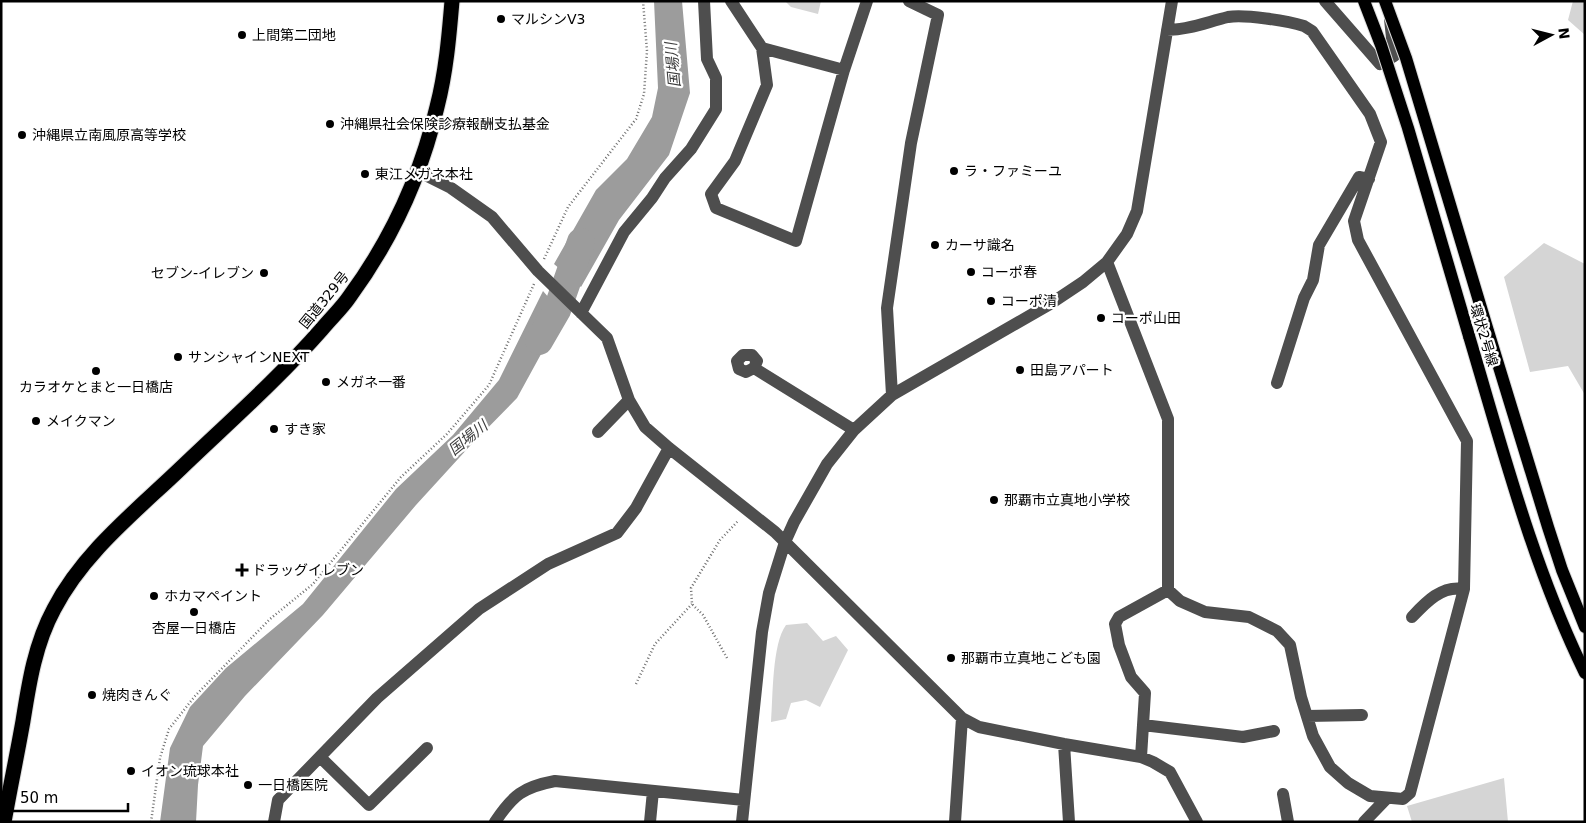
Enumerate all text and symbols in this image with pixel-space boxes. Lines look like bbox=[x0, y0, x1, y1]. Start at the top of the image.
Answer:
north arrow bbox=[1526, 10, 1576, 60]
place label: マルシンV3 bbox=[511, 11, 585, 27]
marker: マルシンV3 bbox=[495, 13, 507, 25]
place label: 上間第二団地 bbox=[252, 27, 336, 43]
text: N bbox=[1555, 27, 1573, 40]
marker: 上間第二団地 bbox=[236, 29, 248, 41]
water label: 国場川 bbox=[662, 40, 684, 88]
place label: 沖縄県社会保険診療報酬支払基金 bbox=[340, 116, 550, 132]
marker: 沖縄県社会保険診療報酬支払基金 bbox=[324, 118, 336, 130]
place label: 沖縄県立南風原高等学校 bbox=[32, 127, 186, 143]
marker: 沖縄県立南風原高等学校 bbox=[16, 129, 28, 141]
place label: ラ・ファミーユ bbox=[964, 163, 1062, 179]
marker: ラ・ファミーユ bbox=[948, 165, 960, 177]
place label: 東江メガネ本社 bbox=[375, 166, 473, 182]
marker: 東江メガネ本社 bbox=[359, 168, 371, 180]
place label: カーサ識名 bbox=[945, 237, 1015, 253]
marker: カーサ識名 bbox=[929, 239, 941, 251]
place label: コーポ春 bbox=[981, 264, 1037, 280]
place label: セブン-イレブン bbox=[151, 265, 254, 281]
marker: コーポ春 bbox=[965, 266, 977, 278]
marker: セブン-イレブン bbox=[258, 267, 270, 279]
street label: 国道329号 bbox=[296, 268, 352, 332]
place label: コーポ清 bbox=[1001, 293, 1057, 309]
marker: コーポ清 bbox=[985, 295, 997, 307]
street label: 環状2号線 bbox=[1467, 302, 1501, 368]
place label: コーポ山田 bbox=[1111, 310, 1181, 326]
marker: コーポ山田 bbox=[1095, 312, 1107, 324]
place label: サンシャインNEXT bbox=[188, 349, 310, 365]
marker: サンシャインNEXT bbox=[172, 351, 184, 363]
place label: 田島アパート bbox=[1030, 362, 1114, 378]
marker: 田島アパート bbox=[1014, 364, 1026, 376]
marker: カラオケとまと一日橋店 bbox=[90, 365, 102, 377]
place label: メガネ一番 bbox=[336, 374, 406, 390]
marker: メガネ一番 bbox=[320, 376, 332, 388]
place label: カラオケとまと一日橋店 bbox=[19, 379, 173, 395]
place label: メイクマン bbox=[46, 413, 116, 429]
marker: メイクマン bbox=[30, 415, 42, 427]
water label: 国場川 bbox=[445, 416, 493, 459]
place label: すき家 bbox=[284, 421, 326, 437]
marker: すき家 bbox=[268, 423, 280, 435]
place label: 那覇市立真地小学校 bbox=[1004, 492, 1130, 508]
marker: 那覇市立真地小学校 bbox=[988, 494, 1000, 506]
place label: ドラッグイレブン bbox=[252, 562, 364, 578]
marker: ドラッグイレブン bbox=[236, 564, 248, 576]
place label: ホカマペイント bbox=[164, 588, 262, 604]
marker: ホカマペイント bbox=[148, 590, 160, 602]
marker: 杏屋一日橋店 bbox=[188, 606, 200, 618]
place label: 杏屋一日橋店 bbox=[152, 620, 236, 636]
place label: 那覇市立真地こども園 bbox=[961, 650, 1101, 666]
marker: 那覇市立真地こども園 bbox=[945, 652, 957, 664]
place label: 焼肉きんぐ bbox=[102, 687, 172, 703]
marker: 焼肉きんぐ bbox=[86, 689, 98, 701]
place label: イオン琉球本社 bbox=[141, 763, 239, 779]
marker: イオン琉球本社 bbox=[125, 765, 137, 777]
place label: 一日橋医院 bbox=[258, 777, 328, 793]
marker: 一日橋医院 bbox=[242, 779, 254, 791]
scale bar bbox=[12, 780, 129, 812]
text: 50 m bbox=[20, 789, 58, 807]

